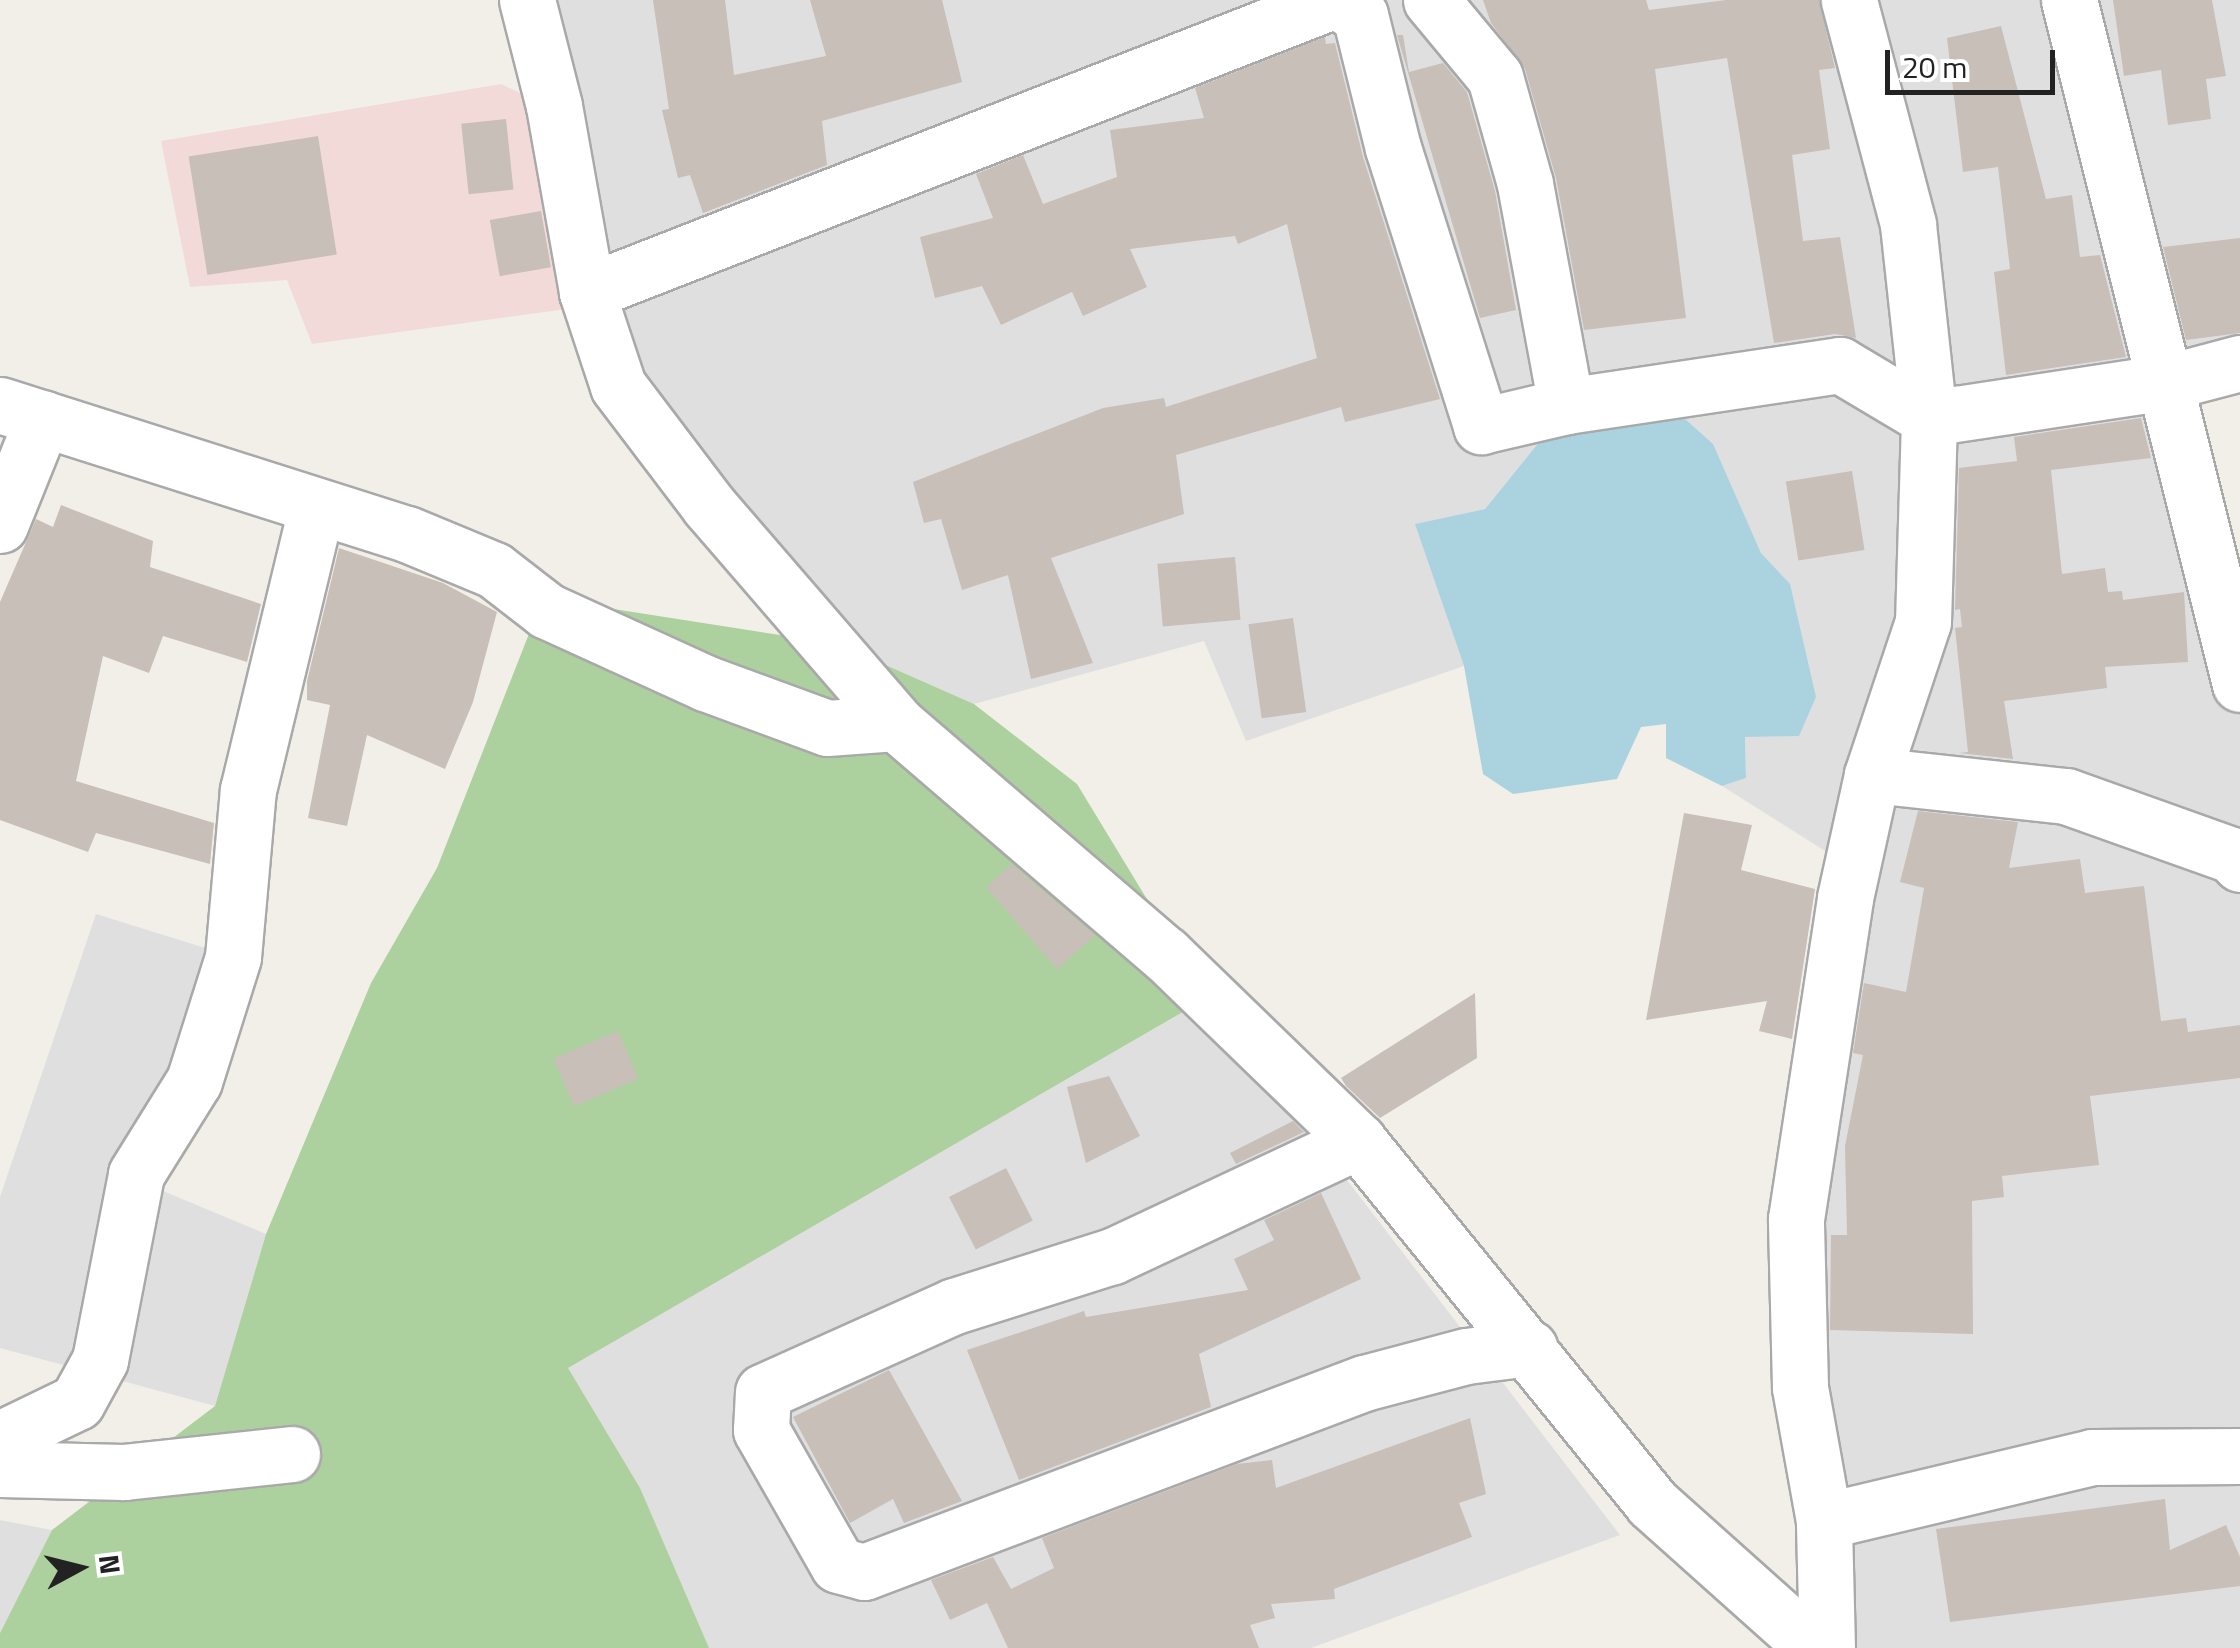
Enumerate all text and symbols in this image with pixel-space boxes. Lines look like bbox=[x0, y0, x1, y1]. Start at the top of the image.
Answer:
scale bar bbox=[1890, 30, 2060, 92]
text: 20 m bbox=[1902, 44, 1967, 90]
north arrow bbox=[30, 1518, 130, 1618]
text: N bbox=[88, 1552, 133, 1577]

